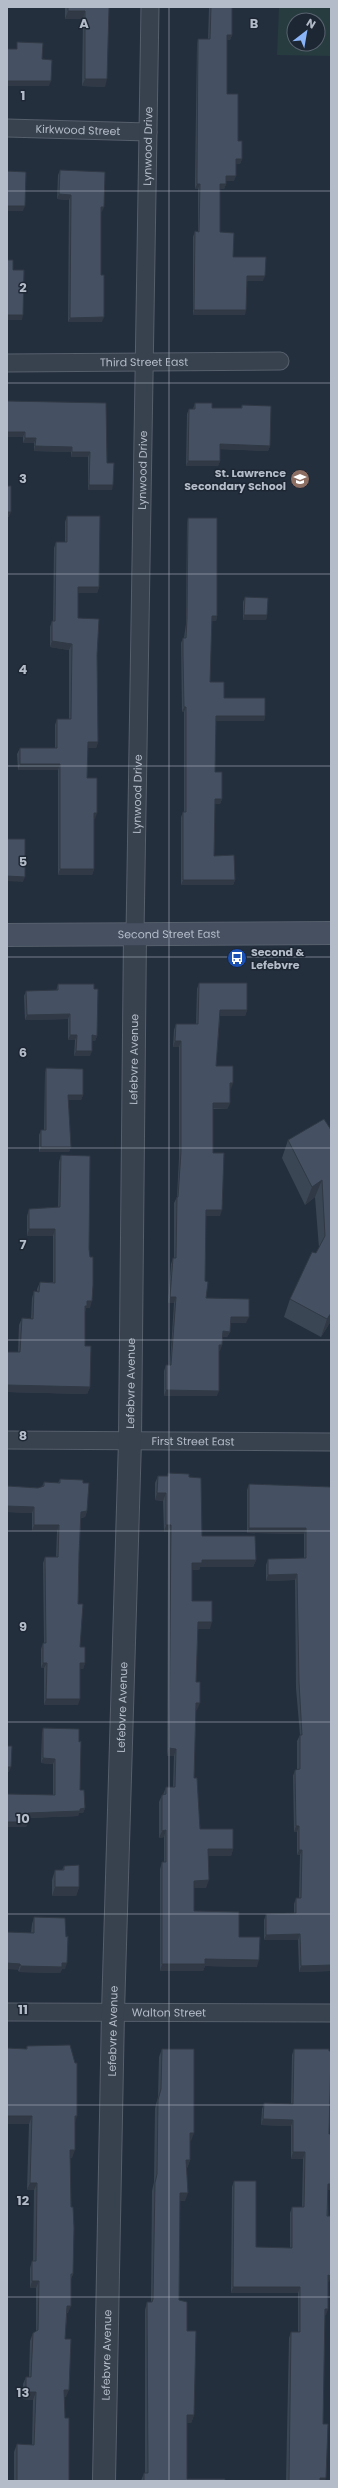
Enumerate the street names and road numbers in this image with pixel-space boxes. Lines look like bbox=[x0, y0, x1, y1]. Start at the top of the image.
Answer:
street label: Lynwood Drive bbox=[139, 106, 156, 186]
street label: Kirkwood Street bbox=[35, 121, 121, 139]
street label: Third Street East bbox=[100, 354, 188, 370]
street label: Lynwood Drive bbox=[134, 430, 151, 510]
street label: Lynwood Drive bbox=[129, 754, 146, 834]
street label: Second Street East bbox=[118, 926, 220, 942]
street label: Lefebvre Avenue bbox=[125, 1014, 142, 1105]
street label: Lefebvre Avenue bbox=[122, 1338, 139, 1429]
street label: First Street East bbox=[151, 1433, 235, 1449]
street label: Lefebvre Avenue bbox=[113, 1661, 131, 1753]
street label: Lefebvre Avenue bbox=[104, 1985, 122, 2077]
street label: Walton Street bbox=[132, 2004, 206, 2021]
street label: Lefebvre Avenue bbox=[98, 2309, 115, 2401]

